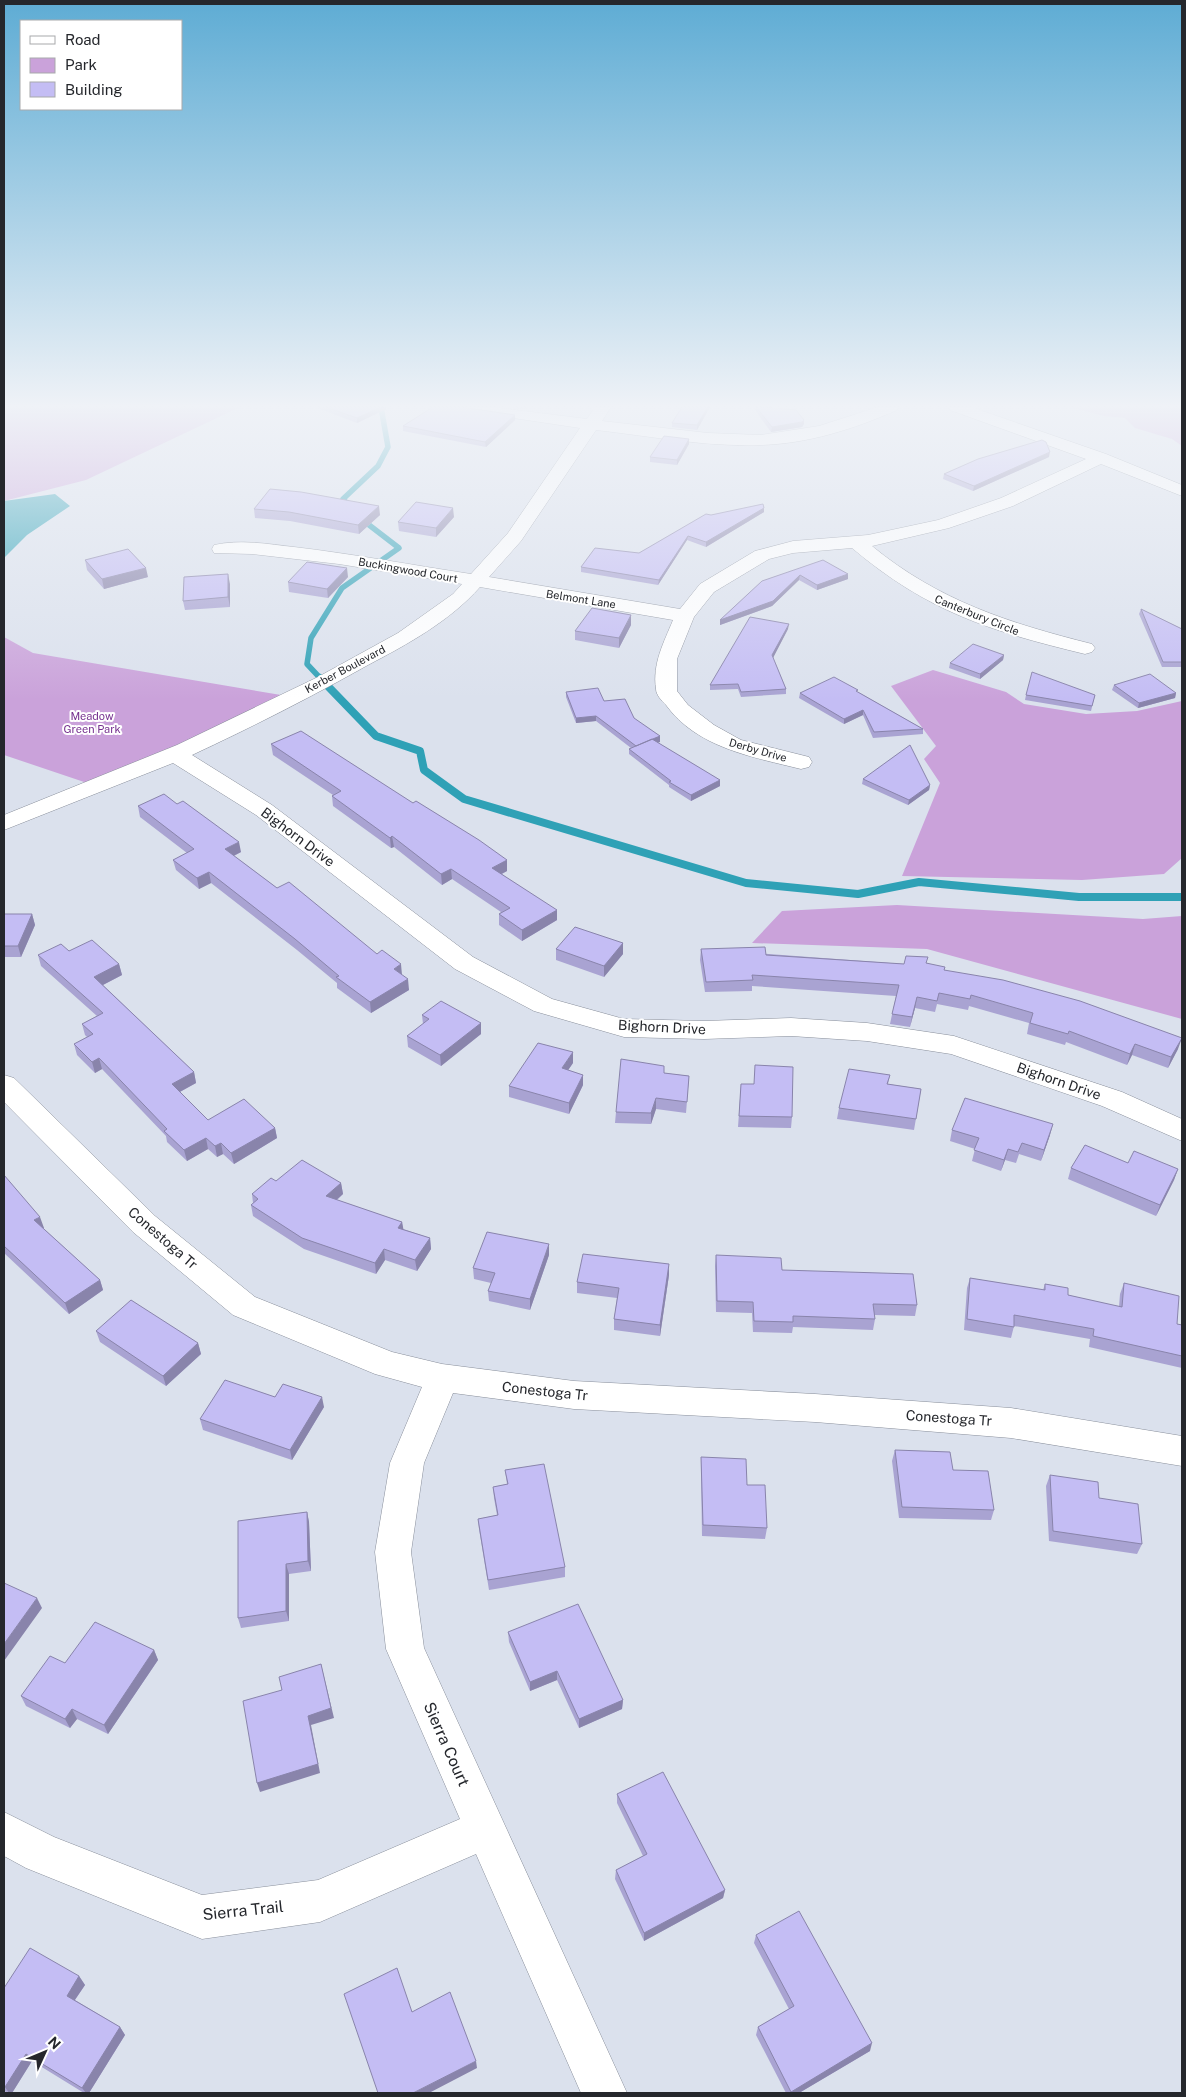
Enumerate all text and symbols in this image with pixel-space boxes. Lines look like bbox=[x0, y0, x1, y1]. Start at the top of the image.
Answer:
legend bbox=[20, 20, 182, 110]
text: Road bbox=[65, 31, 101, 48]
text: Park bbox=[65, 56, 97, 73]
text: Building bbox=[65, 81, 123, 98]
street label: Buckingwood Court bbox=[357, 555, 459, 585]
street label: Belmont Lane bbox=[545, 588, 617, 610]
street label: Canterbury Circle bbox=[933, 593, 1021, 637]
street label: Kerber Boulevard bbox=[303, 643, 387, 695]
park label: Meadow Green Park bbox=[63, 710, 121, 735]
street label: Derby Drive bbox=[728, 736, 788, 764]
street label: Bighorn Drive bbox=[258, 804, 338, 870]
street label: Bighorn Drive bbox=[618, 1017, 706, 1037]
street label: Bighorn Drive bbox=[1015, 1059, 1103, 1103]
street label: Conestoga Tr bbox=[125, 1204, 201, 1272]
street label: Conestoga Tr bbox=[501, 1379, 589, 1403]
street label: Conestoga Tr bbox=[905, 1407, 993, 1429]
street label: Sierra Court bbox=[419, 1699, 474, 1789]
street label: Sierra Trail bbox=[202, 1897, 285, 1924]
north arrow bbox=[20, 2027, 70, 2077]
text: N bbox=[45, 2033, 64, 2052]

